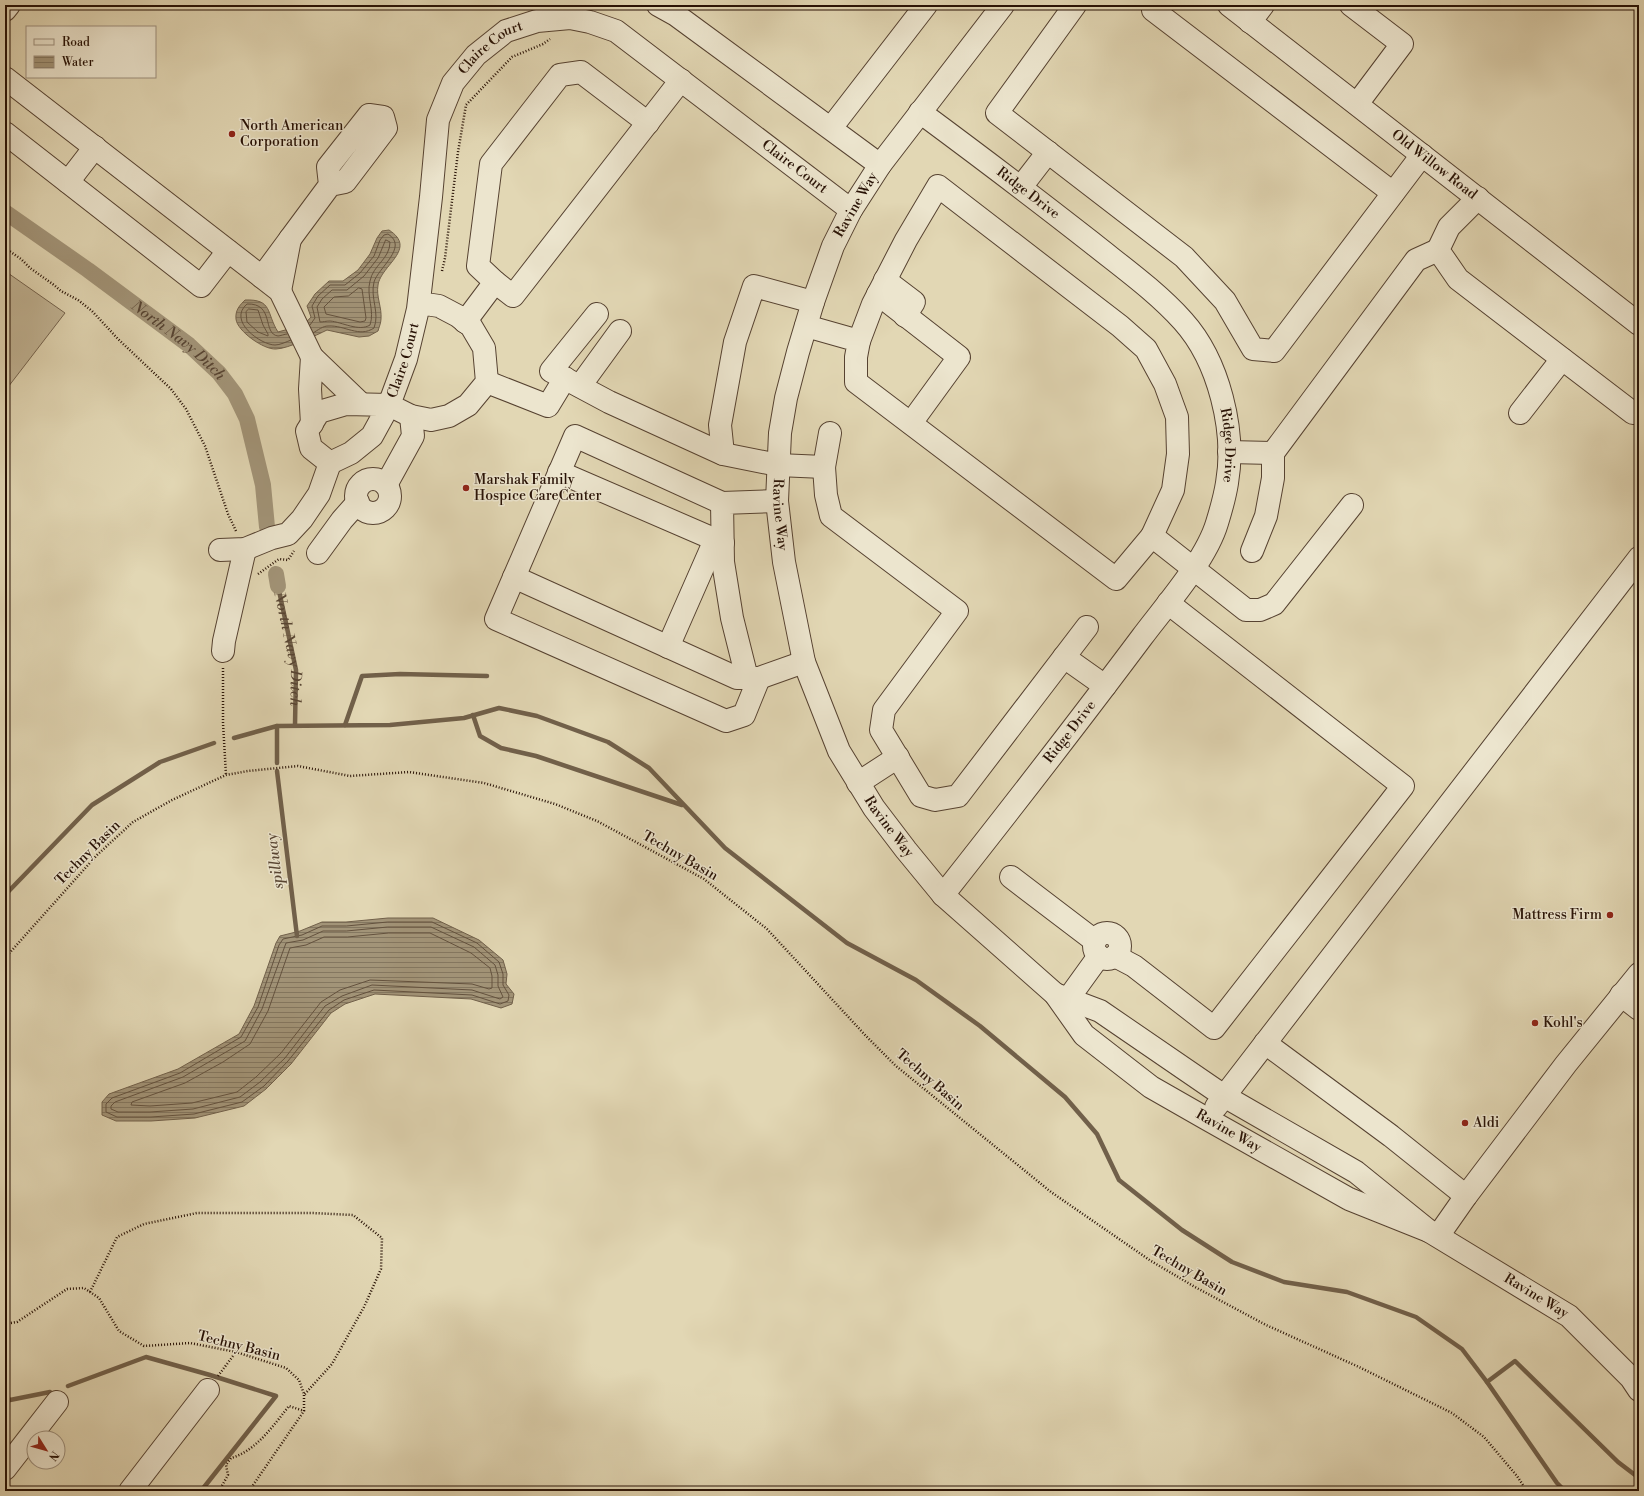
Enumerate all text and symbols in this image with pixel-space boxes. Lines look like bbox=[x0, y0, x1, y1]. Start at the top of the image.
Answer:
street label: Claire Court bbox=[455, 17, 525, 78]
legend bbox=[26, 26, 156, 78]
text: Road bbox=[62, 35, 90, 50]
text: Water bbox=[61, 55, 94, 70]
place label: North American Corporation bbox=[240, 117, 344, 151]
street label: Old Willow Road bbox=[1388, 126, 1481, 204]
marker: North American Corporation bbox=[227, 129, 237, 139]
street label: Claire Court bbox=[758, 136, 831, 198]
street label: Ridge Drive bbox=[993, 163, 1063, 223]
street label: Ravine Way bbox=[830, 169, 882, 241]
water label: North Navy Ditch bbox=[127, 296, 231, 384]
street label: Claire Court bbox=[383, 321, 423, 401]
street label: Ridge Drive bbox=[1216, 406, 1238, 484]
place label: Marshak Family Hospice CareCenter bbox=[474, 471, 602, 505]
street label: Ravine Way bbox=[768, 478, 792, 552]
marker: Marshak Family Hospice CareCenter bbox=[461, 483, 471, 493]
water label: North Navy Ditch bbox=[270, 589, 306, 707]
street label: Ridge Drive bbox=[1040, 697, 1100, 767]
street label: Ravine Way bbox=[860, 793, 918, 861]
street label: Techny Basin bbox=[52, 816, 125, 889]
street label: Techny Basin bbox=[639, 827, 722, 885]
water label: spillway bbox=[262, 831, 288, 891]
place label: Mattress Firm bbox=[1512, 906, 1602, 924]
marker: Mattress Firm bbox=[1605, 910, 1615, 920]
place label: Kohl's bbox=[1543, 1014, 1583, 1032]
marker: Kohl's bbox=[1530, 1018, 1540, 1028]
street label: Techny Basin bbox=[892, 1045, 968, 1115]
street label: Ravine Way bbox=[1192, 1105, 1265, 1157]
place label: Aldi bbox=[1472, 1114, 1500, 1132]
marker: Aldi bbox=[1460, 1118, 1470, 1128]
street label: Techny Basin bbox=[1148, 1242, 1231, 1300]
street label: Ravine Way bbox=[1500, 1270, 1572, 1323]
street label: Techny Basin bbox=[196, 1327, 283, 1365]
north arrow bbox=[26, 1430, 66, 1470]
text: N bbox=[45, 1448, 61, 1463]

